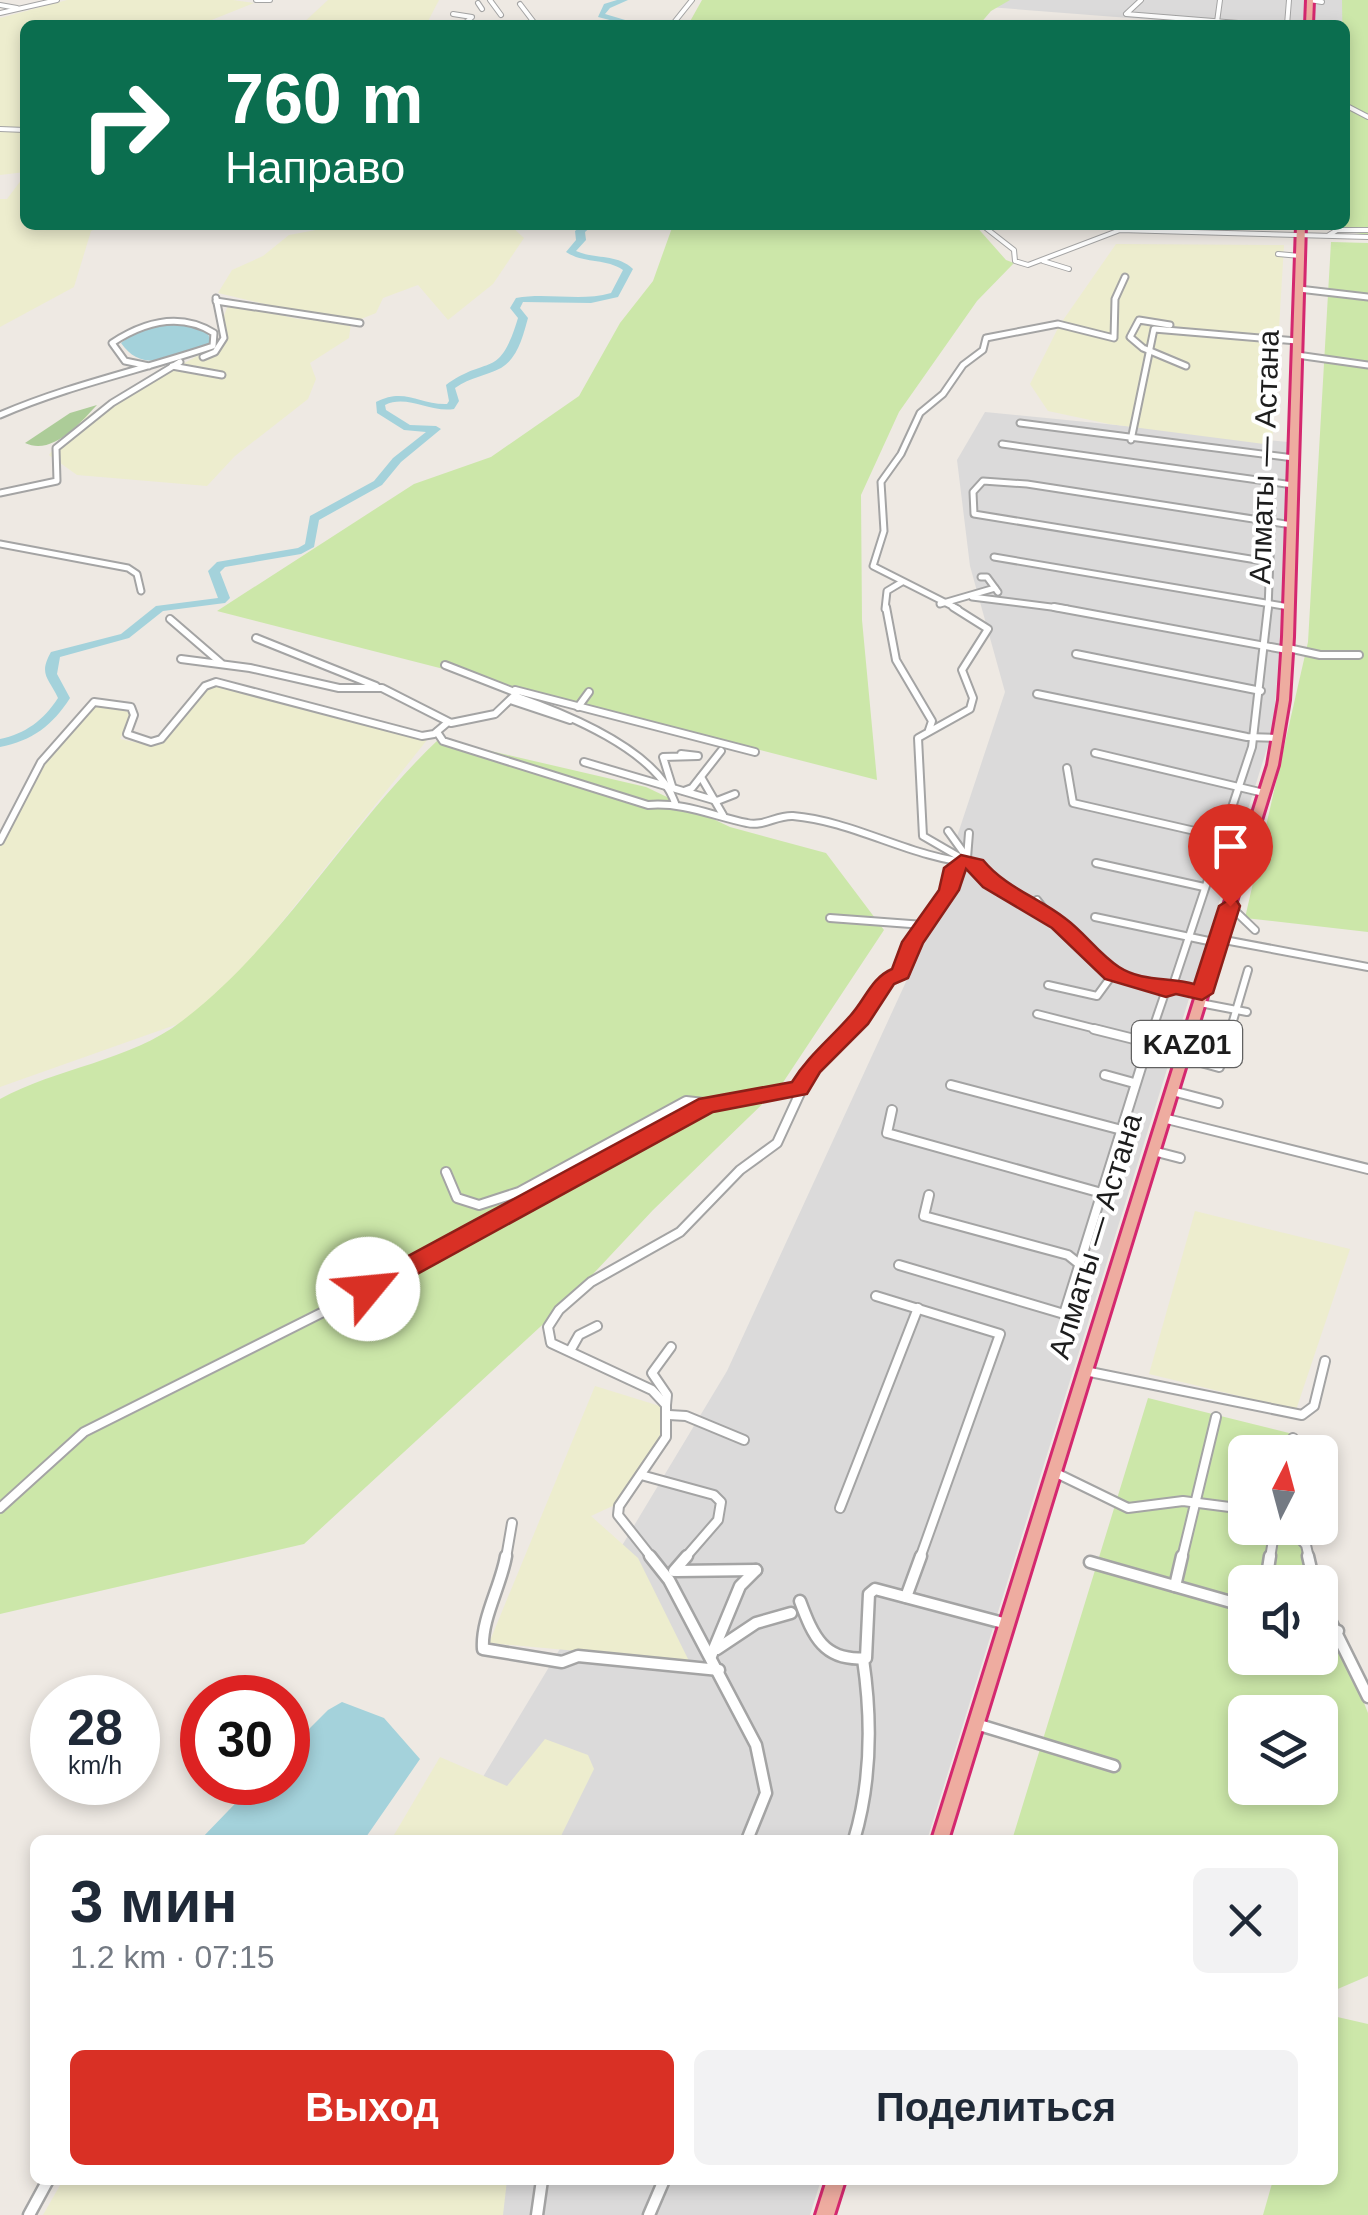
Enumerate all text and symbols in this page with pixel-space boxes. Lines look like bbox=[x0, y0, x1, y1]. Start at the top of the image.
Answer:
icon: right bbox=[60, 60, 190, 190]
text: 760 m bbox=[225, 60, 423, 138]
text: Направо bbox=[225, 142, 405, 193]
street label: Алматы — Астана bbox=[1243, 329, 1285, 585]
pin bbox=[1188, 804, 1273, 907]
icon: arrive bbox=[1203, 819, 1258, 874]
road number: KАZ01 bbox=[1132, 1021, 1242, 1067]
street label: Алматы — Астана bbox=[1042, 1109, 1148, 1363]
position arrow bbox=[316, 1237, 420, 1341]
north arrow bbox=[1228, 1435, 1338, 1545]
map controls bbox=[1228, 1435, 1338, 1805]
button: sound bbox=[1228, 1565, 1338, 1675]
speed limit sign: 30 bbox=[180, 1675, 310, 1805]
button: layers bbox=[1228, 1695, 1338, 1805]
text: 28 bbox=[67, 1700, 123, 1756]
text: km/h bbox=[68, 1751, 122, 1779]
text: 3 мин bbox=[70, 1868, 238, 1935]
button: close bbox=[1193, 1868, 1298, 1973]
text: 1.2 km · 07:15 bbox=[70, 1939, 275, 1975]
button: Выход bbox=[70, 2050, 674, 2165]
button: Поделиться bbox=[694, 2050, 1298, 2165]

